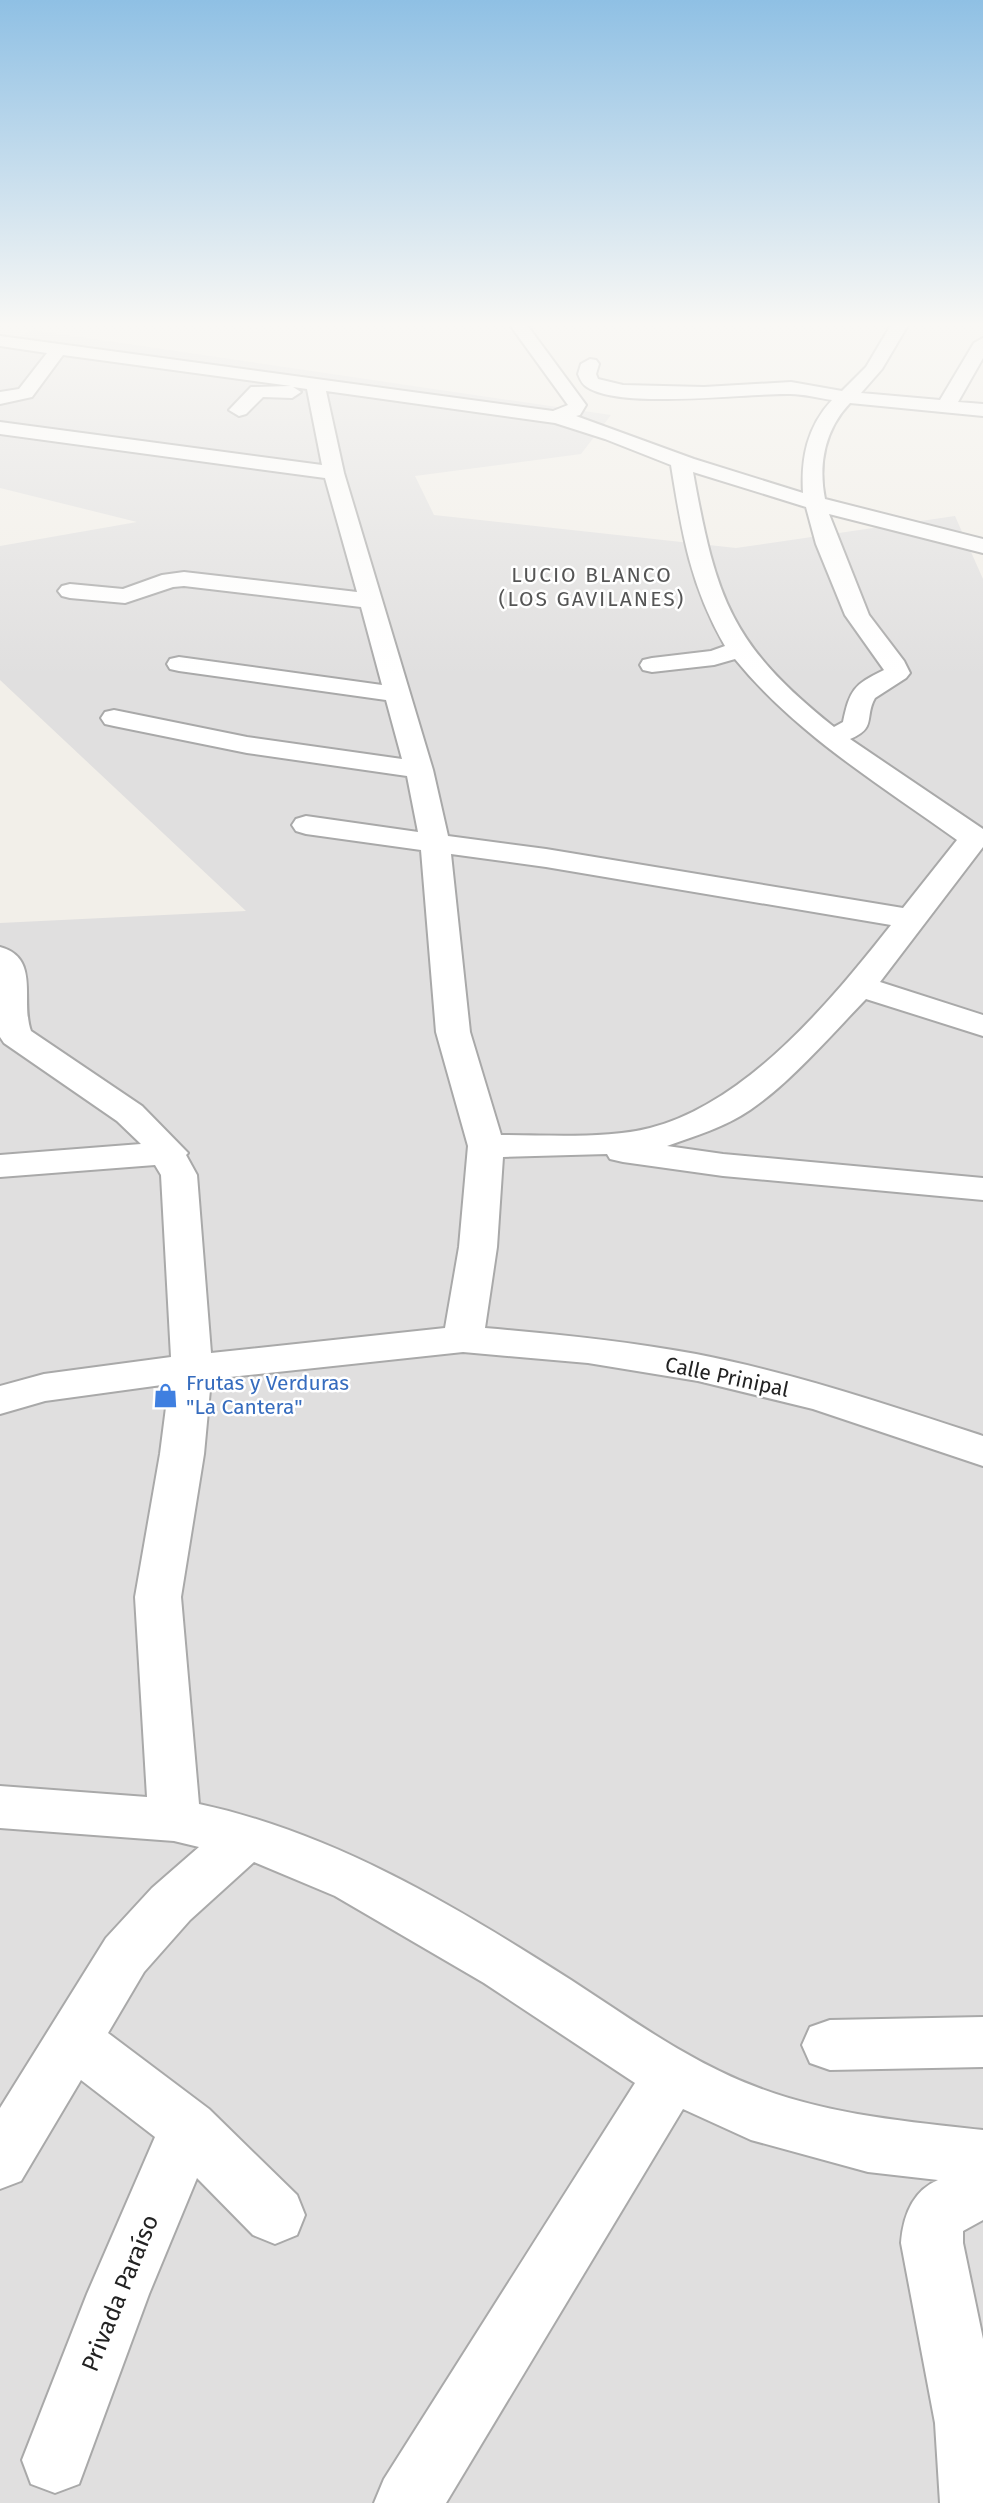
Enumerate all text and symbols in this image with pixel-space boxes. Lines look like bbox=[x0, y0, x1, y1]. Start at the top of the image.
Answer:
district label: LUCIO BLANCO (LOS GAVILANES) bbox=[499, 562, 685, 612]
street label: Calle Prinipal bbox=[663, 1351, 791, 1403]
place label: Frutas y Verduras "La Cantera" bbox=[186, 1370, 349, 1420]
shop icon: Frutas y Verduras "La Cantera" bbox=[152, 1381, 180, 1409]
street label: Privada Paraíso bbox=[76, 2210, 164, 2376]

